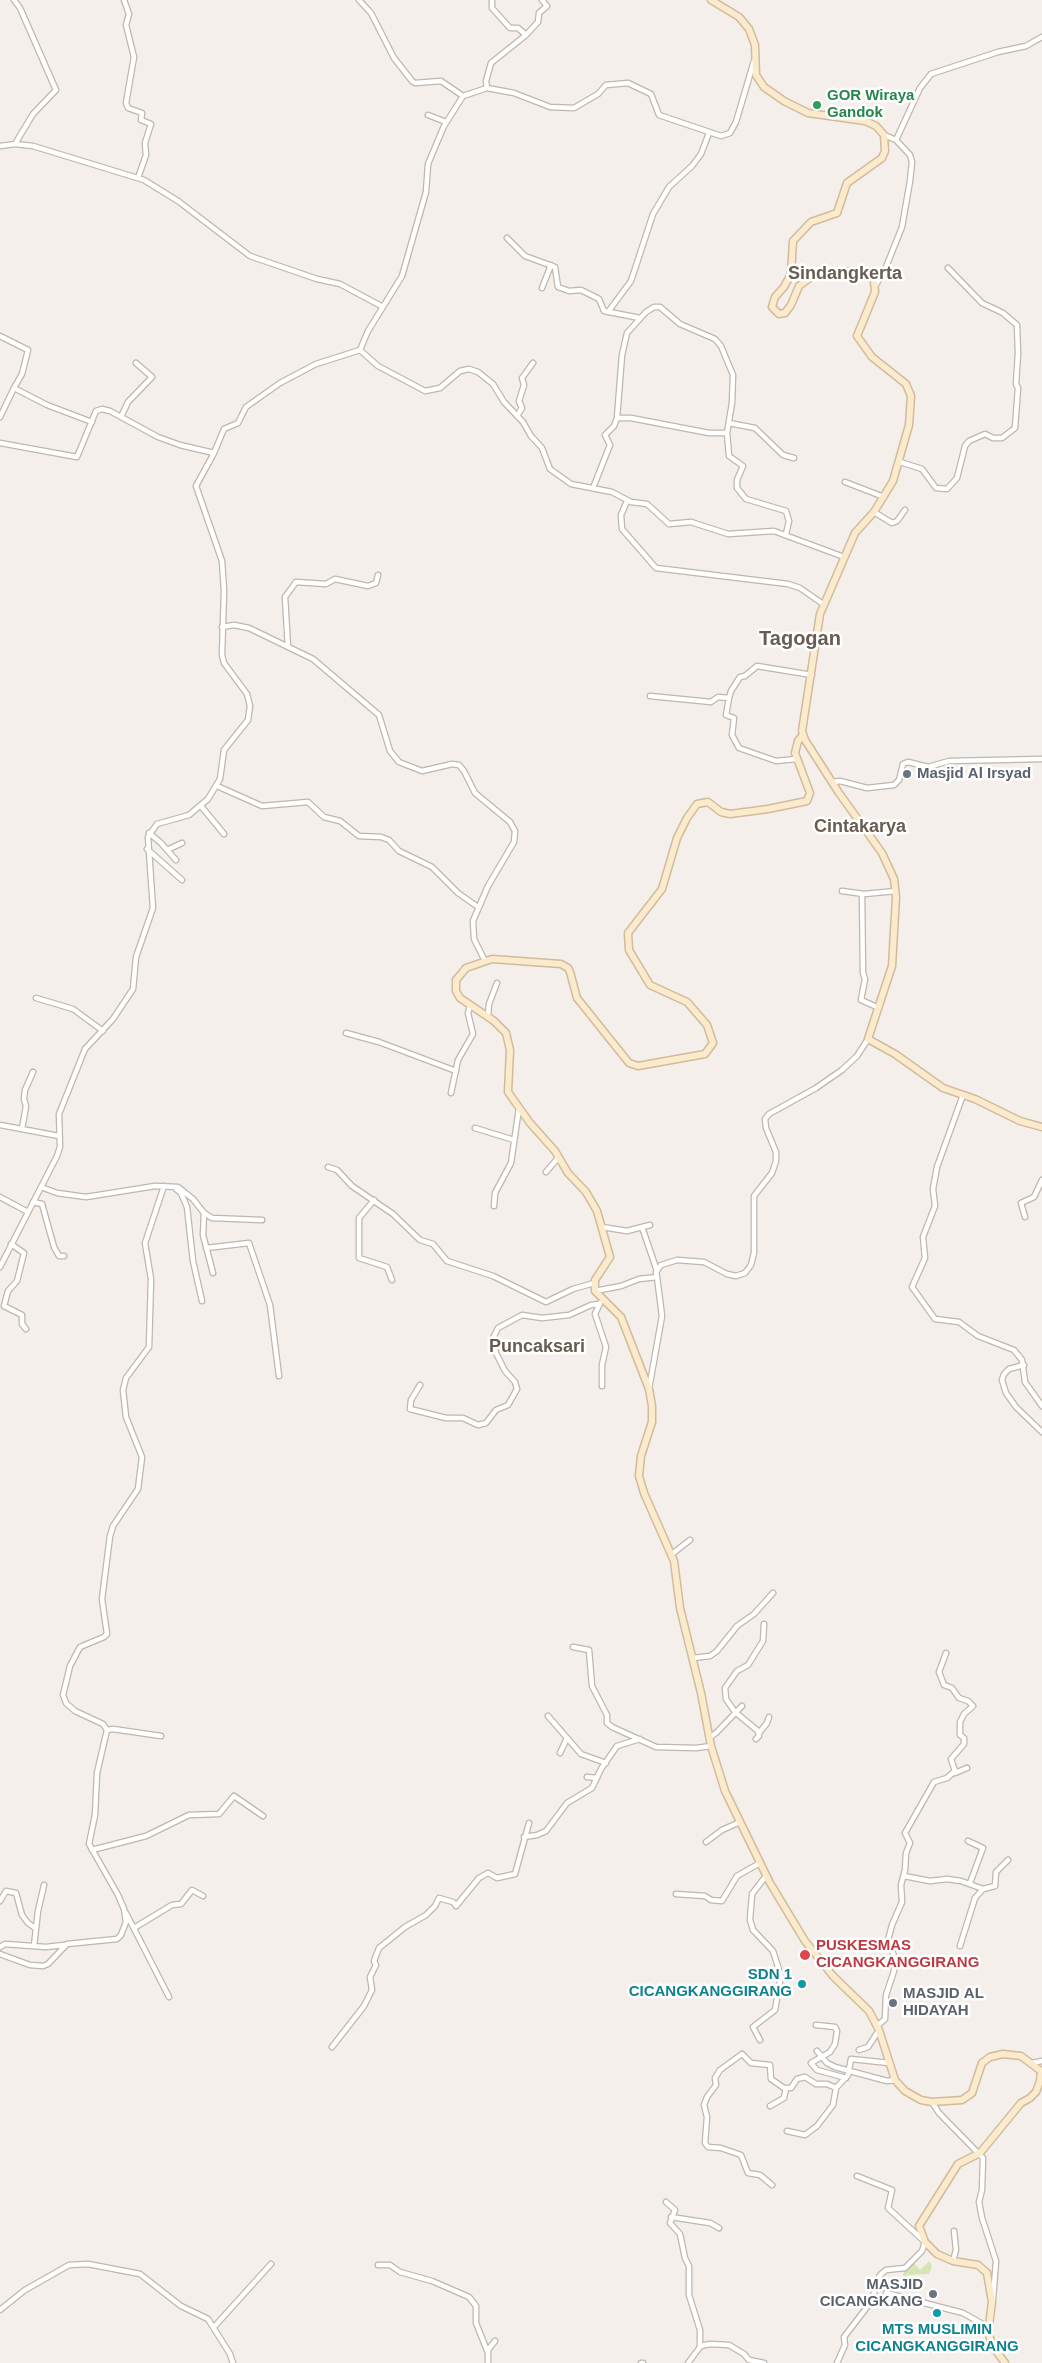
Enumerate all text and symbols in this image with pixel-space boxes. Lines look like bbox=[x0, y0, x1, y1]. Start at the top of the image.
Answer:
place label: GOR Wiraya Gandok bbox=[827, 87, 914, 122]
marker: GOR Wiraya Gandok bbox=[811, 99, 823, 111]
district label: Sindangkerta bbox=[788, 263, 902, 285]
district label: Tagogan bbox=[759, 627, 841, 651]
place label: Masjid Al Irsyad bbox=[917, 765, 1031, 783]
marker: Masjid Al Irsyad bbox=[901, 768, 913, 780]
district label: Cintakarya bbox=[814, 816, 906, 838]
district label: Puncaksari bbox=[489, 1336, 585, 1358]
place label: PUSKESMAS CICANGKANGGIRANG bbox=[816, 1937, 979, 1972]
marker: PUSKESMAS CICANGKANGGIRANG bbox=[798, 1948, 812, 1962]
place label: SDN 1 CICANGKANGGIRANG bbox=[629, 1966, 792, 2001]
marker: SDN 1 CICANGKANGGIRANG bbox=[796, 1978, 808, 1990]
place label: MASJID AL HIDAYAH bbox=[903, 1985, 984, 2020]
marker: MASJID AL HIDAYAH bbox=[887, 1997, 899, 2009]
place label: MASJID CICANGKANG bbox=[820, 2276, 923, 2311]
marker: MASJID CICANGKANG bbox=[927, 2288, 939, 2300]
marker: MTS MUSLIMIN CICANGKANGGIRANG bbox=[931, 2307, 943, 2319]
place label: MTS MUSLIMIN CICANGKANGGIRANG bbox=[855, 2321, 1019, 2356]

